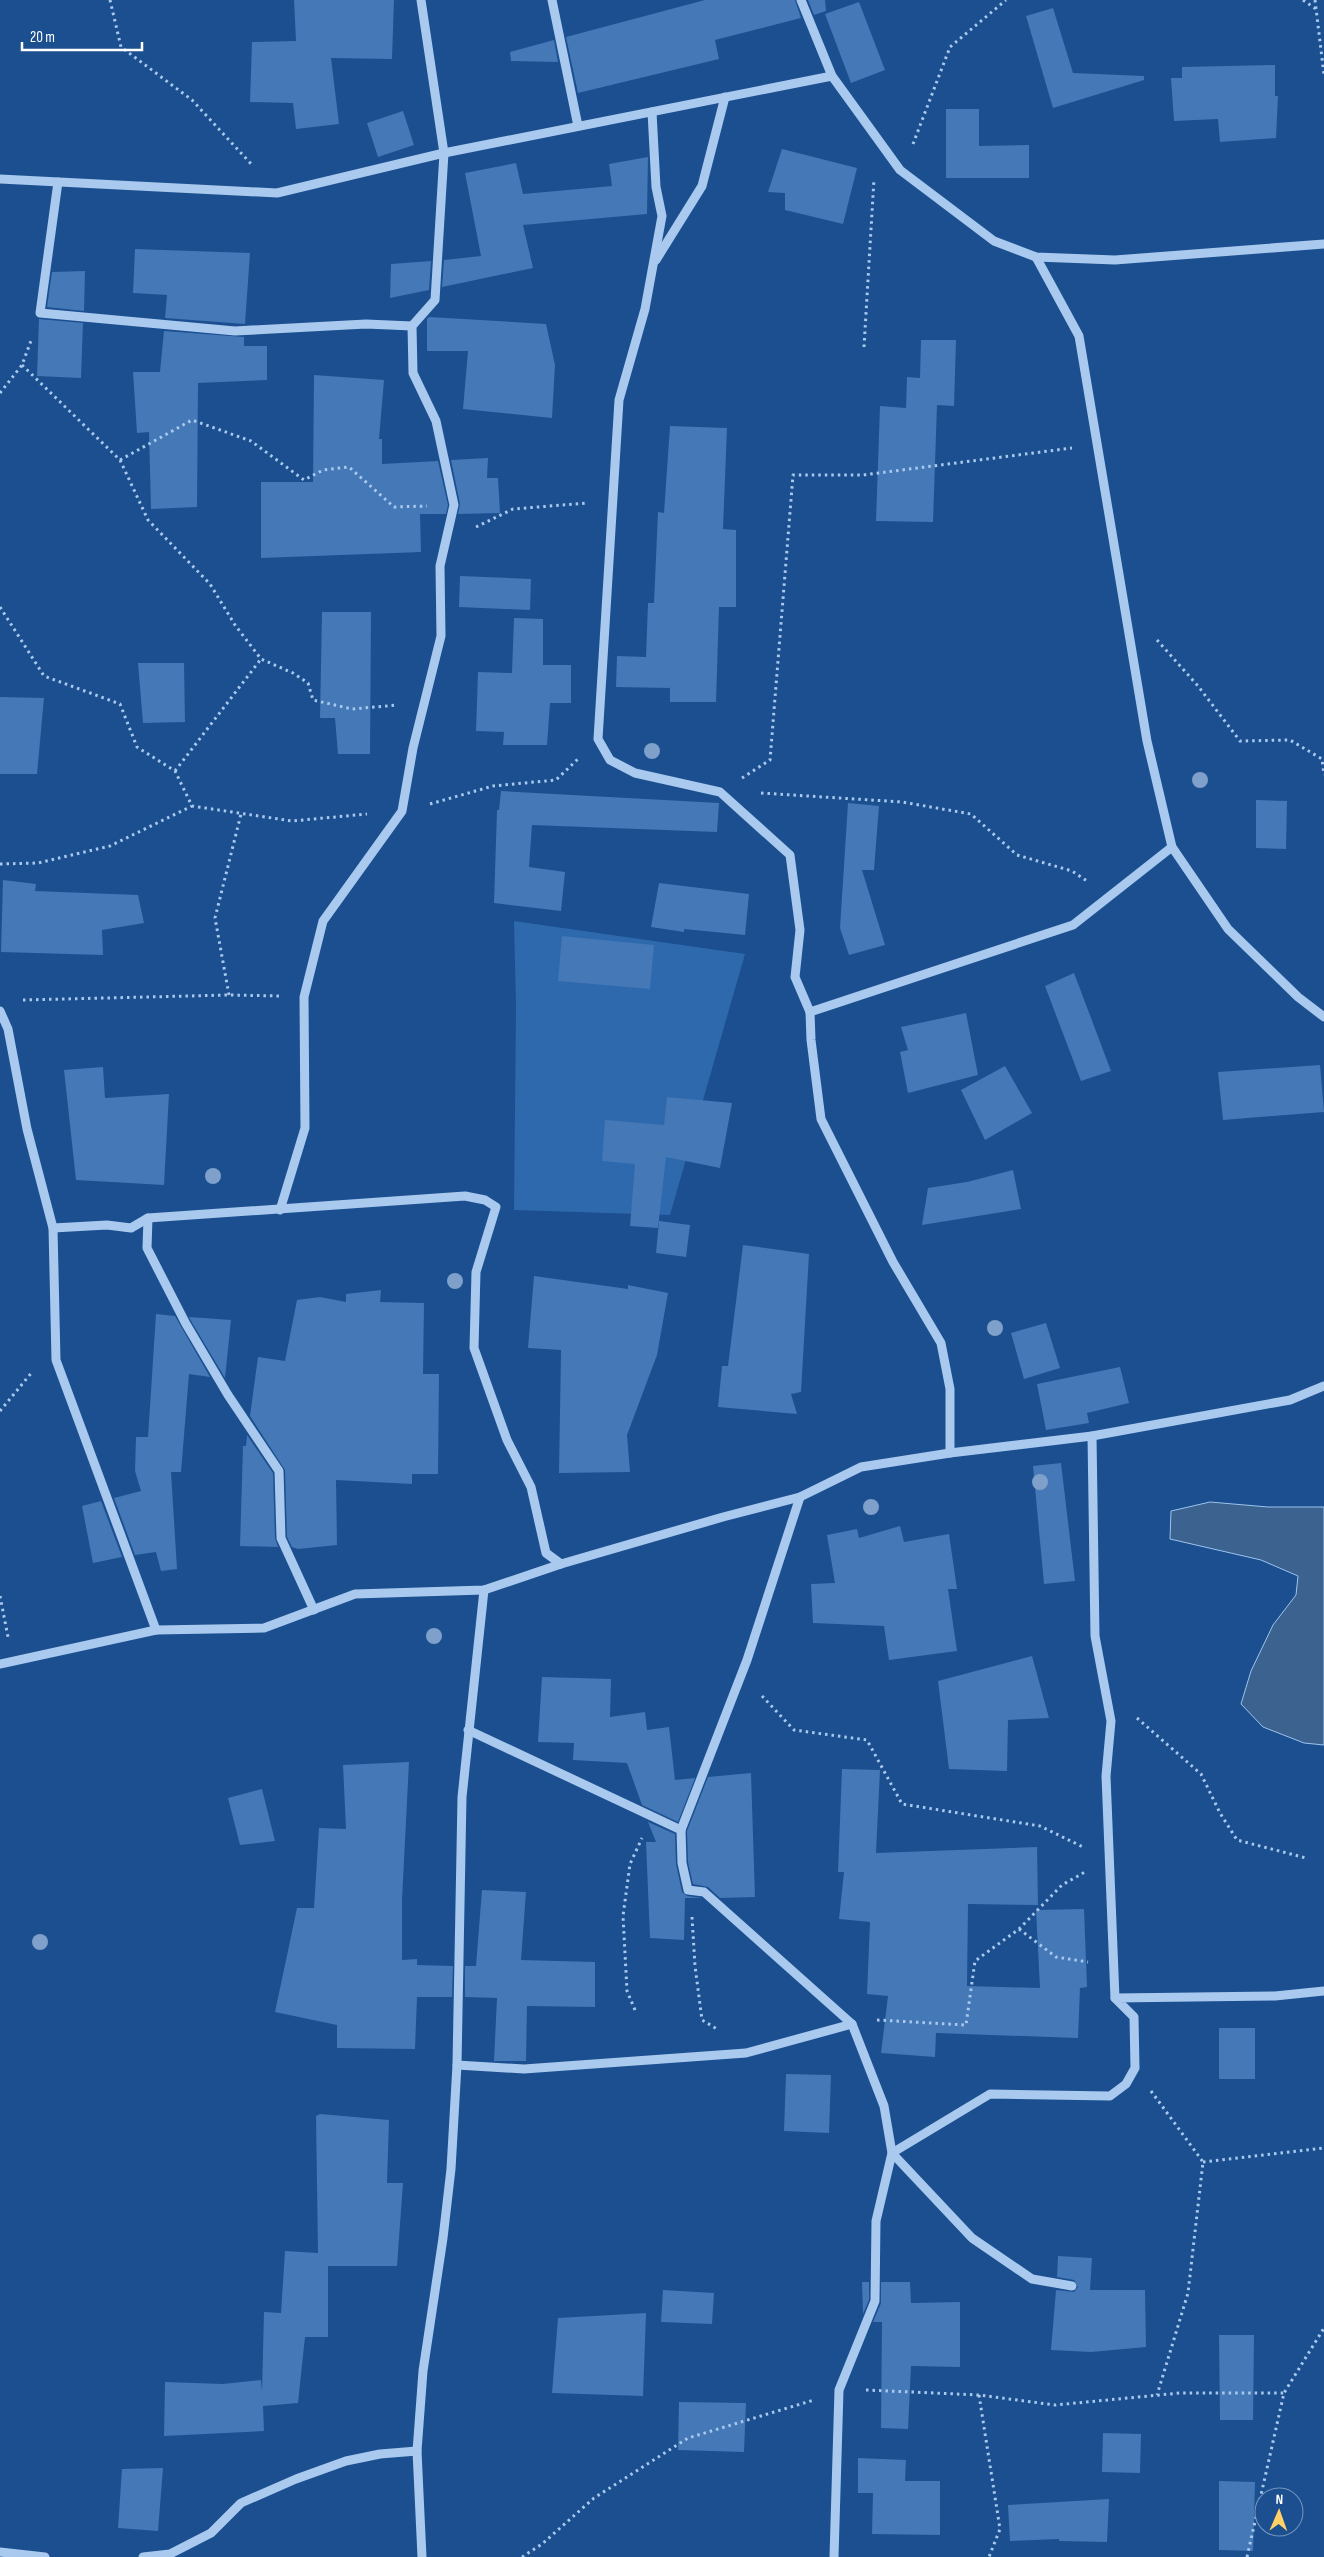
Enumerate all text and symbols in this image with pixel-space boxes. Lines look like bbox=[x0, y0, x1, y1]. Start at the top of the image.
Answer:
scale bar bbox=[22, 20, 142, 52]
text: 20 m bbox=[30, 28, 55, 47]
north arrow bbox=[1254, 2487, 1304, 2537]
text: N bbox=[1275, 2491, 1283, 2508]

